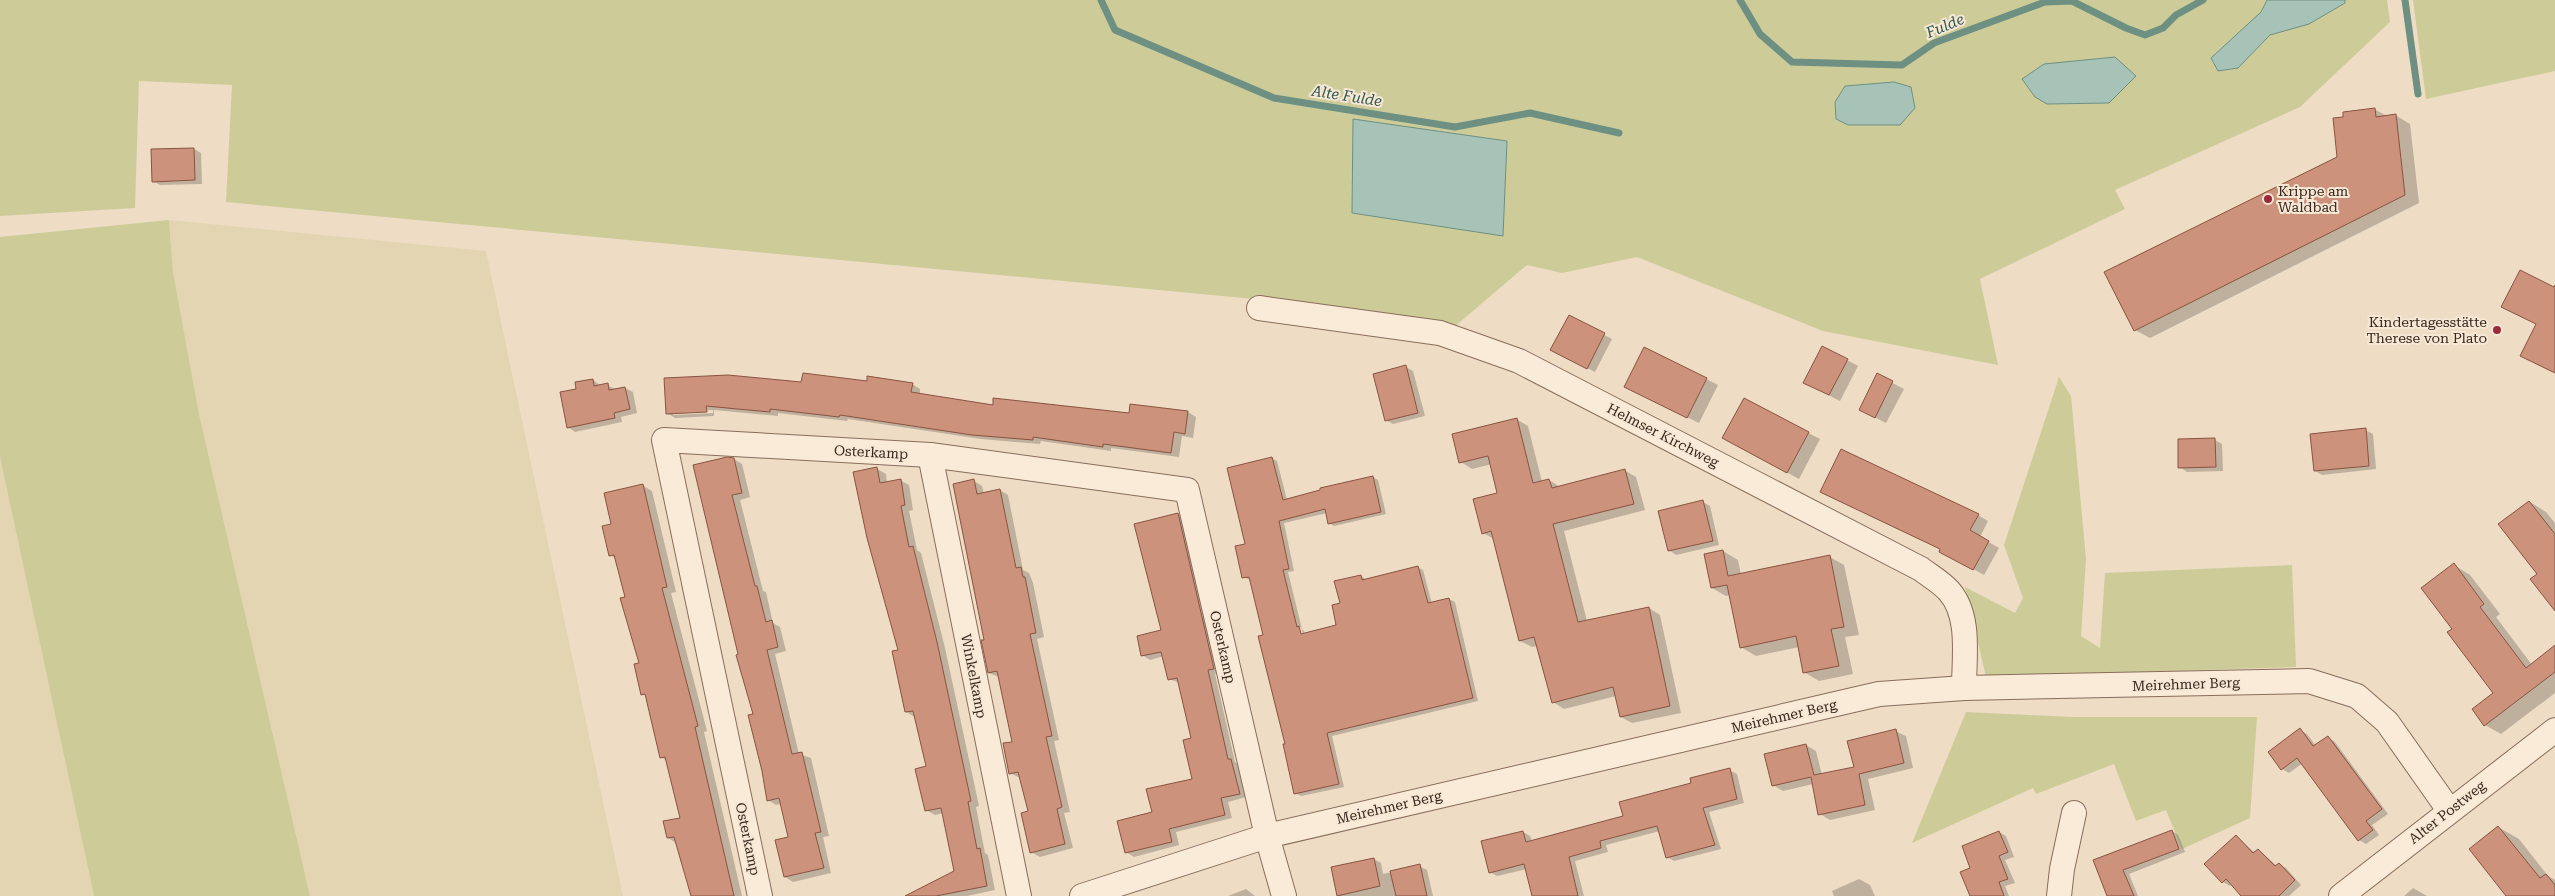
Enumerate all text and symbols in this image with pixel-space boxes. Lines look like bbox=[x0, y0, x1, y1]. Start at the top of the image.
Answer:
water label: Fulde bbox=[1922, 10, 1967, 42]
water label: Alte Fulde bbox=[1310, 81, 1384, 110]
place label: Krippe am Waldbad bbox=[2278, 183, 2349, 215]
marker: Krippe am Waldbad bbox=[2262, 193, 2274, 205]
place label: Kindertagesstätte Therese von Plato bbox=[2366, 314, 2487, 346]
marker: Kindertagesstätte Therese von Plato bbox=[2491, 324, 2503, 336]
street label: Helmser Kirchweg bbox=[1604, 400, 1722, 470]
street label: Osterkamp bbox=[834, 442, 908, 462]
street label: Osterkamp bbox=[1207, 609, 1239, 685]
street label: Winkelkamp bbox=[958, 632, 990, 720]
street label: Meirehmer Berg bbox=[2132, 674, 2240, 694]
street label: Meirehmer Berg bbox=[1730, 696, 1838, 736]
street label: Alter Postweg bbox=[2406, 777, 2488, 847]
street label: Meirehmer Berg bbox=[1335, 787, 1443, 827]
street label: Osterkamp bbox=[732, 801, 764, 877]

